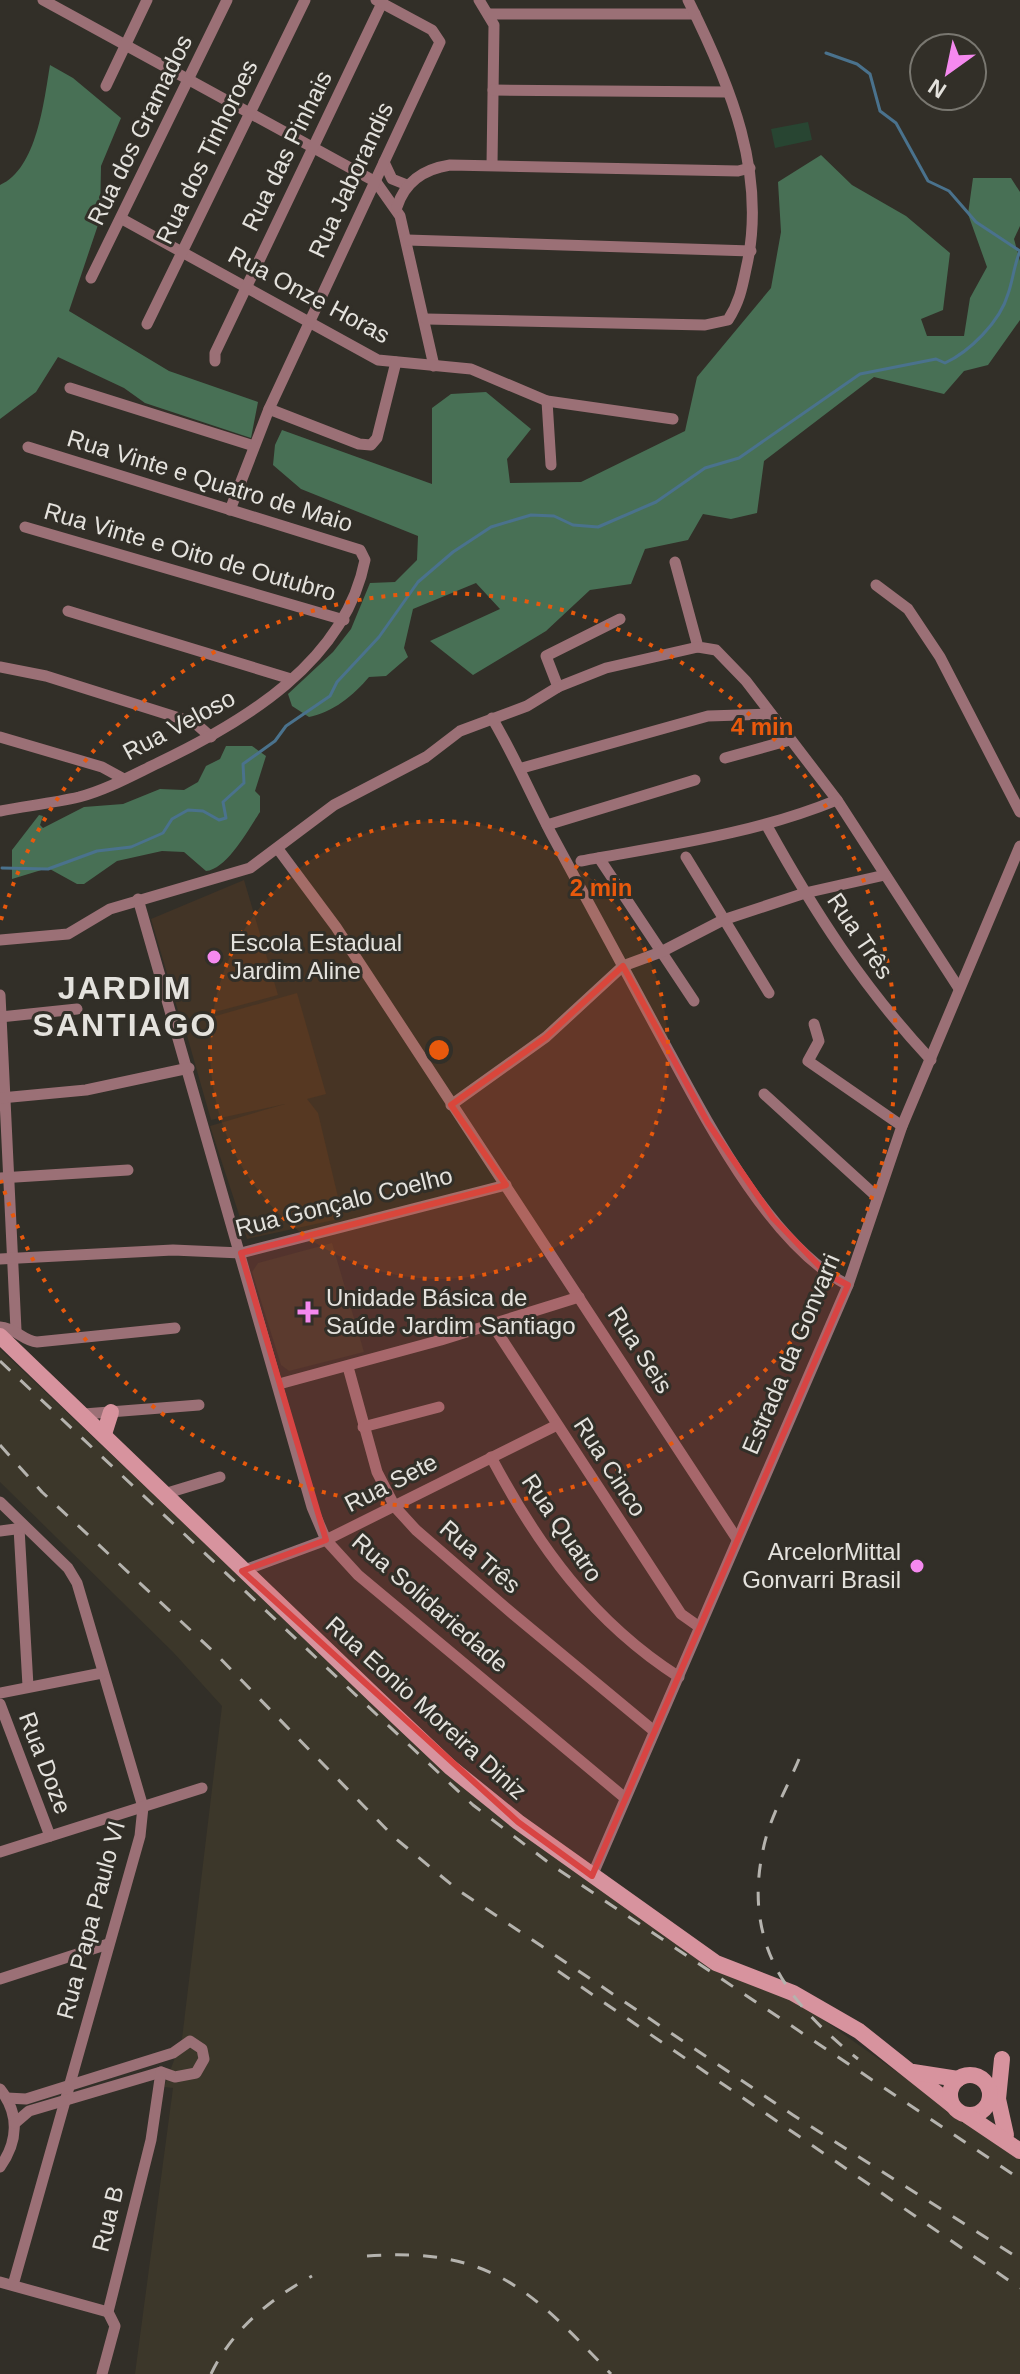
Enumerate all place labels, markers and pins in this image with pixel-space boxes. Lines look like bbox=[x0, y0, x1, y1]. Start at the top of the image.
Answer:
place label: Escola Estadual Jardim Aline bbox=[230, 929, 402, 984]
marker: Escola Estadual Jardim Aline bbox=[205, 948, 223, 966]
centre of rings bbox=[425, 1036, 453, 1064]
place label: Unidade Básica de Saúde Jardim Santiago bbox=[326, 1284, 576, 1339]
marker: Unidade Básica de Saúde Jardim Santiago bbox=[297, 1301, 319, 1323]
place label: ArcelorMittal Gonvarri Brasil bbox=[742, 1538, 901, 1593]
marker: ArcelorMittal Gonvarri Brasil bbox=[908, 1557, 926, 1575]

